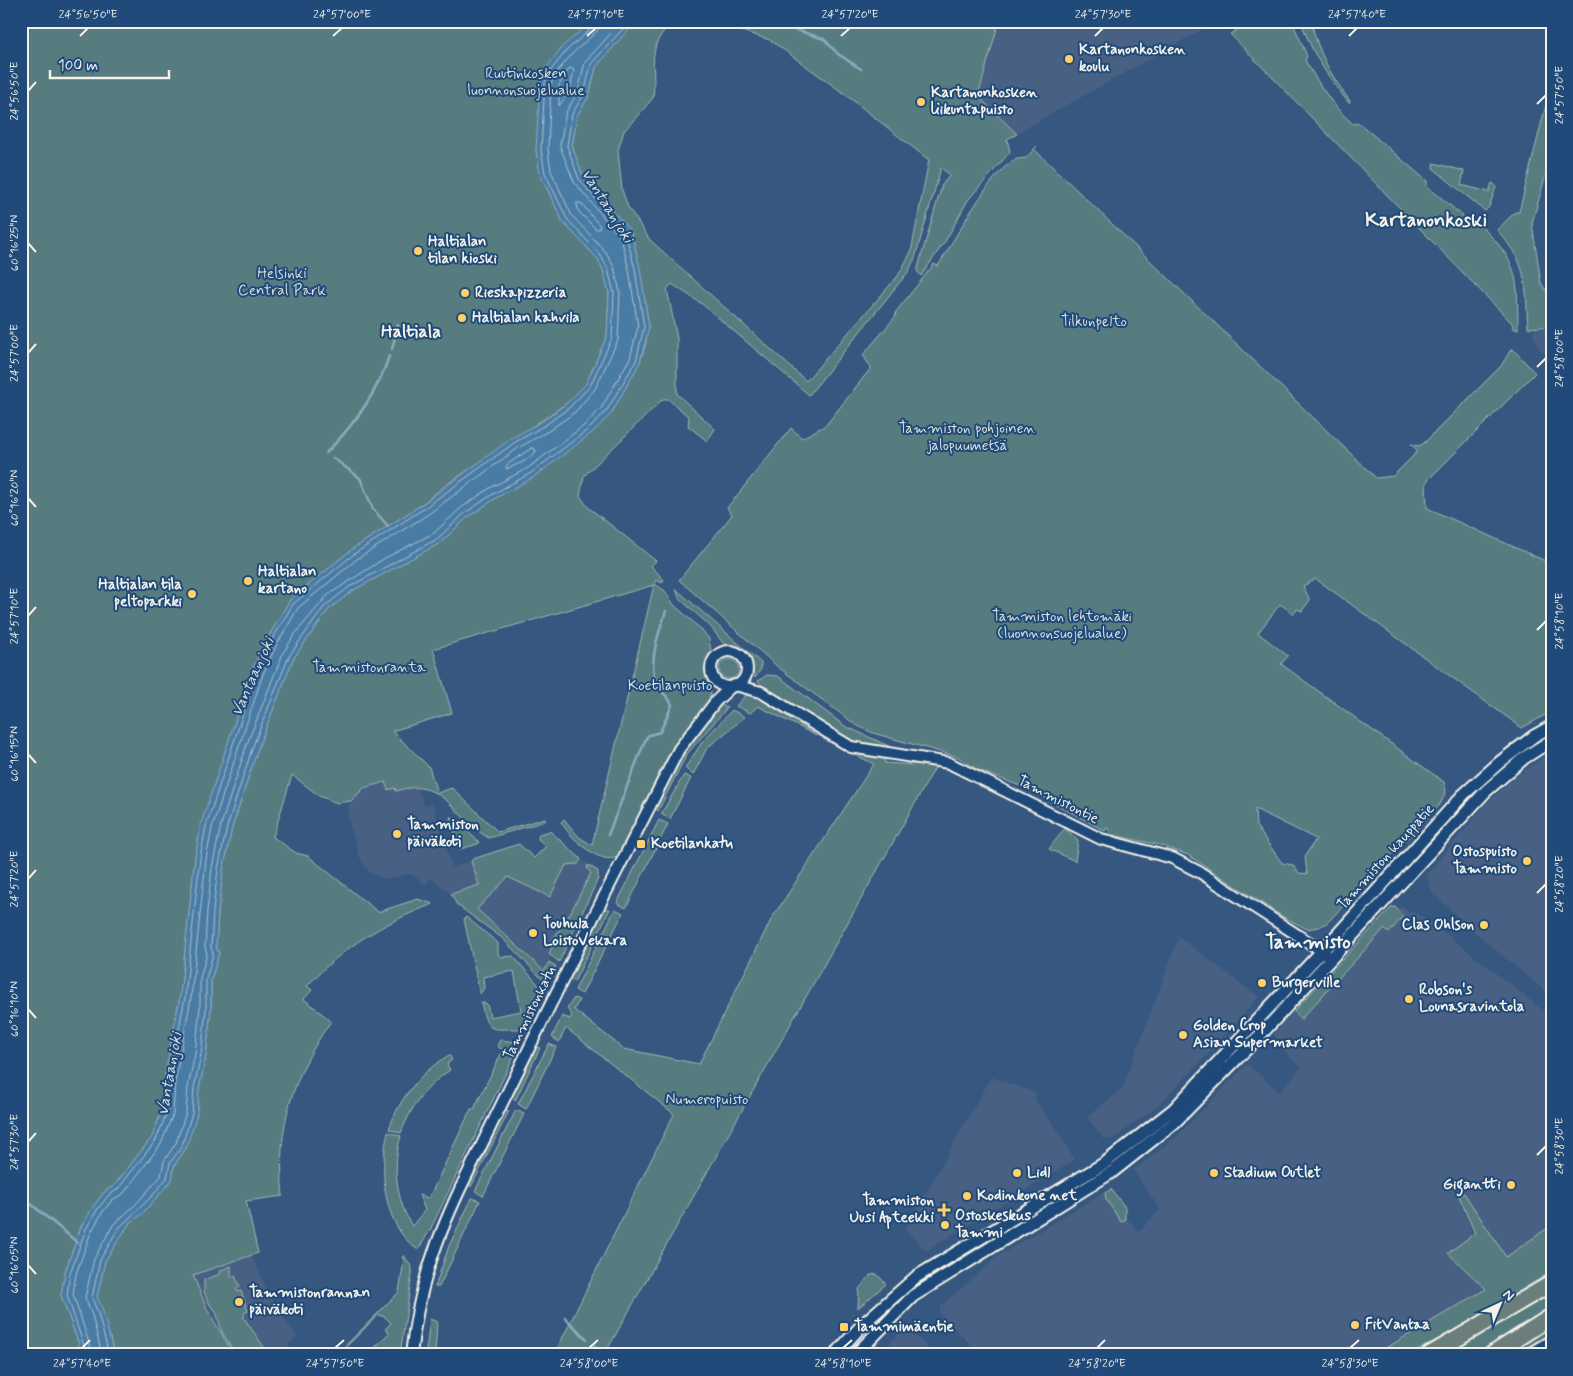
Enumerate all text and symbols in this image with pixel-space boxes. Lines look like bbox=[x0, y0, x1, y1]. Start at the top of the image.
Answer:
text: 24°56'50"E bbox=[58, 7, 118, 23]
text: 24°57'00"E bbox=[313, 7, 371, 23]
text: 24°57'10"E bbox=[568, 7, 624, 23]
text: 24°57'20"E bbox=[821, 7, 879, 23]
text: 24°57'30"E bbox=[1075, 7, 1131, 23]
text: 24°57'40"E bbox=[1328, 7, 1386, 23]
place label: Kartanonkosken koulu bbox=[1079, 40, 1186, 77]
scale bar bbox=[50, 48, 169, 80]
marker: Kartanonkosken koulu bbox=[1063, 53, 1075, 65]
text: 100 m bbox=[58, 56, 98, 76]
text: 24°56'50"E bbox=[7, 61, 23, 121]
park label: Ruutinkosken luonnonsuojelualue bbox=[467, 64, 585, 101]
text: 24°57'50"E bbox=[1552, 66, 1568, 124]
place label: Kartanonkosken liikuntapuisto bbox=[931, 83, 1038, 120]
marker: Kartanonkosken liikuntapuisto bbox=[915, 96, 927, 108]
water label: Vantaanjoki bbox=[576, 165, 639, 248]
district label: Kartanonkoski bbox=[1365, 207, 1487, 234]
text: 60°16'25"N bbox=[7, 215, 23, 271]
place label: Haltialan tilan kioski bbox=[428, 232, 497, 269]
marker: Haltialan tilan kioski bbox=[412, 245, 424, 257]
park label: Helsinki Central Park bbox=[238, 264, 327, 301]
place label: Rieskapizzeria bbox=[475, 283, 567, 303]
marker: Rieskapizzeria bbox=[459, 287, 471, 299]
place label: Haltialan kahvila bbox=[472, 308, 580, 328]
marker: Haltialan kahvila bbox=[456, 312, 468, 324]
park label: Tilkunpelto bbox=[1061, 312, 1127, 332]
district label: Haltiala bbox=[381, 320, 441, 344]
text: 24°57'00"E bbox=[7, 324, 23, 382]
text: 24°58'00"E bbox=[1552, 329, 1568, 387]
park label: Tammiston pohjoinen jalopuumetsä bbox=[899, 419, 1036, 456]
text: 60°16'20"N bbox=[7, 470, 23, 526]
place label: Haltialan kartano bbox=[258, 562, 317, 599]
place label: Haltialan tila peltoparkki bbox=[98, 575, 183, 612]
marker: Haltialan kartano bbox=[242, 575, 254, 587]
text: 24°57'10"E bbox=[7, 588, 23, 644]
marker: Haltialan tila peltoparkki bbox=[186, 588, 198, 600]
text: 24°58'10"E bbox=[1552, 592, 1568, 650]
park label: Tammiston lehtomäki (luonnonsuojelualue) bbox=[992, 607, 1132, 644]
water label: Vantaanjoki bbox=[226, 633, 280, 720]
park label: Tammistonranta bbox=[312, 658, 427, 678]
park label: Koetilanpuisto bbox=[628, 676, 712, 696]
text: 60°16'15"N bbox=[7, 726, 23, 782]
street label: Tammistontie bbox=[1014, 771, 1102, 829]
street label: Tammiston kauppatie bbox=[1333, 800, 1439, 914]
place label: Tammiston päiväkoti bbox=[407, 815, 479, 852]
marker: Tammiston päiväkoti bbox=[391, 828, 403, 840]
place label: Koetilankatu bbox=[651, 834, 733, 854]
marker: Koetilankatu bbox=[635, 838, 647, 850]
place label: Ostospuisto Tammisto bbox=[1453, 842, 1518, 879]
text: 24°57'20"E bbox=[7, 850, 23, 908]
marker: Ostospuisto Tammisto bbox=[1521, 855, 1533, 867]
text: 24°58'20"E bbox=[1552, 855, 1568, 913]
place label: Touhula LoistoVekara bbox=[543, 914, 627, 951]
place label: Clas Ohlson bbox=[1402, 915, 1474, 935]
marker: Clas Ohlson bbox=[1478, 919, 1490, 931]
marker: Touhula LoistoVekara bbox=[527, 927, 539, 939]
district label: Tammisto bbox=[1265, 929, 1351, 956]
street label: Tammistonkatu bbox=[499, 962, 561, 1063]
place label: Burgerville bbox=[1272, 973, 1341, 995]
marker: Burgerville bbox=[1256, 977, 1268, 989]
place label: Robson's Lounasravintola bbox=[1419, 980, 1525, 1017]
text: 60°16'10"N bbox=[7, 981, 23, 1037]
marker: Robson's Lounasravintola bbox=[1403, 993, 1415, 1005]
place label: Golden Crop Asian Supermarket bbox=[1193, 1016, 1323, 1053]
marker: Golden Crop Asian Supermarket bbox=[1177, 1029, 1189, 1041]
water label: Vantaanjoki bbox=[152, 1030, 188, 1117]
park label: Numeropuisto bbox=[665, 1090, 749, 1110]
text: 24°57'30"E bbox=[7, 1114, 23, 1170]
text: 24°58'30"E bbox=[1552, 1117, 1568, 1175]
place label: Lidl bbox=[1027, 1163, 1050, 1183]
place label: Stadium Outlet bbox=[1224, 1163, 1321, 1183]
marker: Lidl bbox=[1011, 1167, 1023, 1179]
marker: Stadium Outlet bbox=[1208, 1167, 1220, 1179]
place label: Gigantti bbox=[1443, 1175, 1502, 1197]
marker: Gigantti bbox=[1505, 1179, 1517, 1191]
place label: Kodinkone net bbox=[977, 1186, 1078, 1206]
marker: Kodinkone net bbox=[961, 1190, 973, 1202]
place label: Tammiston Uusi Apteekki bbox=[850, 1191, 935, 1229]
marker: Tammiston Uusi Apteekki bbox=[938, 1204, 950, 1216]
place label: Ostoskeskus Tammi bbox=[955, 1206, 1032, 1243]
marker: Ostoskeskus Tammi bbox=[939, 1219, 951, 1231]
text: 60°16'05"N bbox=[7, 1236, 23, 1294]
north arrow bbox=[1476, 1278, 1526, 1328]
place label: Tammistonrannan päiväkoti bbox=[249, 1283, 370, 1320]
text: N bbox=[1499, 1286, 1518, 1305]
marker: Tammistonrannan päiväkoti bbox=[233, 1296, 245, 1308]
place label: FitVantaa bbox=[1365, 1315, 1430, 1335]
place label: Tammimäentie bbox=[854, 1317, 954, 1337]
marker: FitVantaa bbox=[1349, 1319, 1361, 1331]
marker: Tammimäentie bbox=[838, 1321, 850, 1333]
text: 24°57'40"E bbox=[53, 1356, 111, 1372]
text: 24°57'50"E bbox=[306, 1356, 364, 1372]
text: 24°58'00"E bbox=[560, 1356, 618, 1372]
text: 24°58'10"E bbox=[814, 1356, 872, 1372]
text: 24°58'20"E bbox=[1068, 1356, 1126, 1372]
text: 24°58'30"E bbox=[1321, 1356, 1379, 1372]

